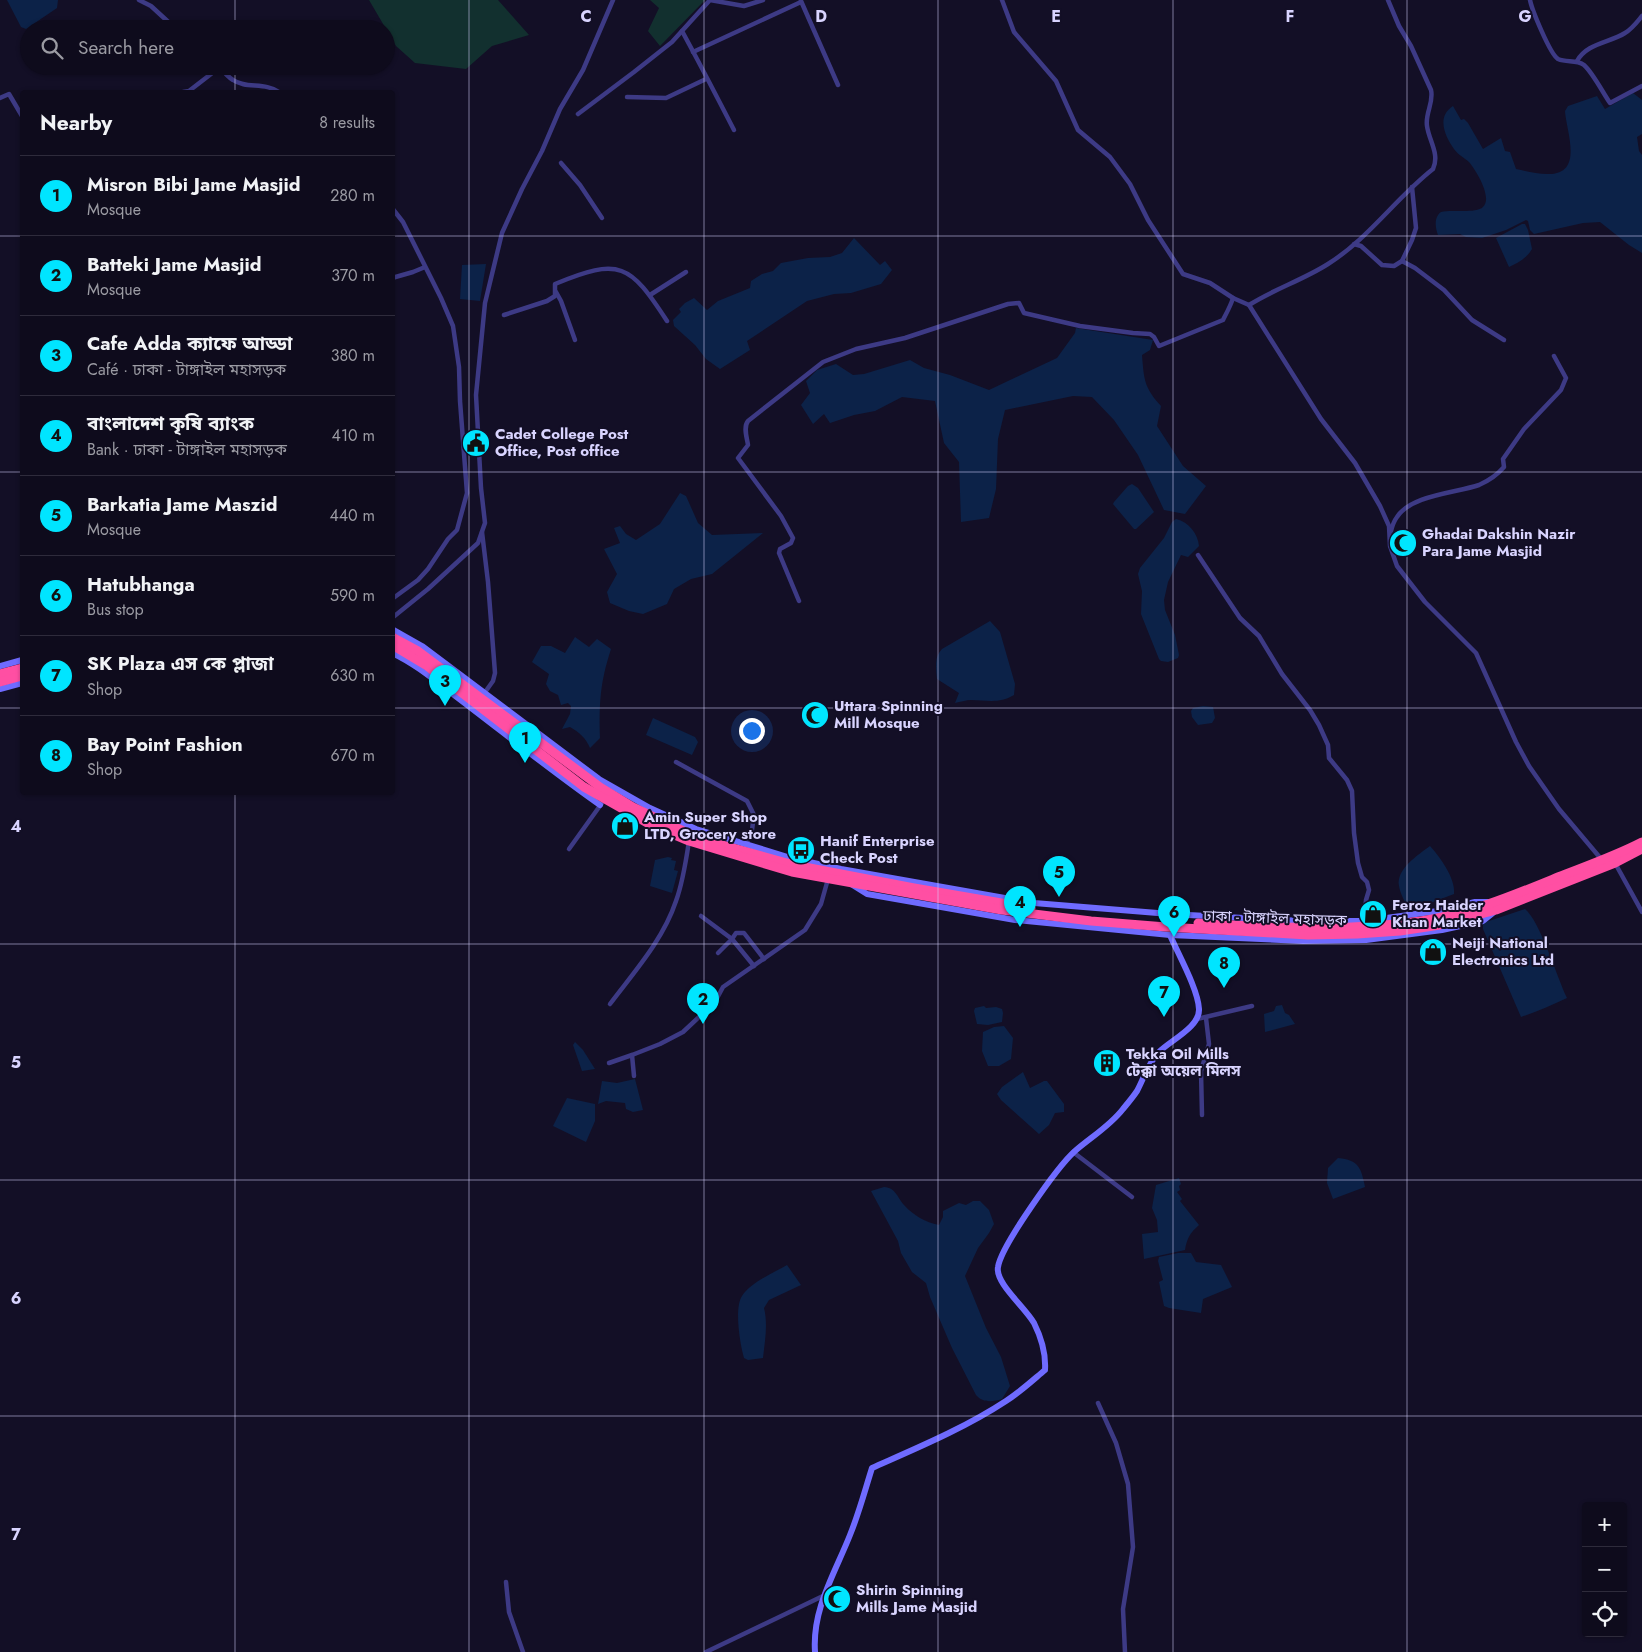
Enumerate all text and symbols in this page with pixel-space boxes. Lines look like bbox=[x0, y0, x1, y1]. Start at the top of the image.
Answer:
text: C bbox=[580, 5, 592, 28]
text: D bbox=[815, 5, 827, 28]
text: E bbox=[1051, 5, 1061, 28]
text: F bbox=[1286, 5, 1294, 28]
text: G bbox=[1518, 5, 1532, 28]
search box bbox=[20, 20, 395, 75]
icon: search bbox=[38, 34, 66, 62]
text: Search here bbox=[78, 34, 174, 61]
text: Nearby bbox=[40, 108, 112, 138]
text: 8 results bbox=[319, 111, 375, 134]
text: Misron Bibi Jame Masjid bbox=[87, 171, 300, 198]
text: 1 bbox=[52, 184, 60, 207]
text: 280 m bbox=[330, 184, 375, 207]
text: Mosque bbox=[87, 198, 141, 221]
text: Batteki Jame Masjid bbox=[87, 251, 261, 278]
text: 2 bbox=[51, 264, 61, 287]
text: 370 m bbox=[331, 264, 375, 287]
text: Mosque bbox=[87, 278, 141, 301]
text: Cafe Adda ক্যাফে আড্ডা bbox=[87, 330, 292, 357]
text: 3 bbox=[51, 344, 61, 367]
text: 380 m bbox=[331, 344, 375, 367]
text: Café · ঢাকা - টাঙ্গাইল মহাসড়ক bbox=[87, 358, 286, 381]
text: বাংলাদেশ কৃষি ব্যাংক bbox=[87, 410, 254, 437]
place label: Cadet College Post Office, Post office bbox=[495, 423, 629, 462]
text: 4 bbox=[50, 424, 62, 447]
text: 410 m bbox=[332, 424, 375, 447]
public building icon: Cadet College Post Office, Post office bbox=[461, 428, 491, 458]
text: Bank · ঢাকা - টাঙ্গাইল মহাসড়ক bbox=[87, 438, 287, 461]
text: Barkatia Jame Maszid bbox=[87, 491, 278, 518]
text: 5 bbox=[51, 504, 61, 527]
text: 440 m bbox=[329, 504, 375, 527]
text: Mosque bbox=[87, 518, 141, 541]
place label: Ghadai Dakshin Nazir Para Jame Masjid bbox=[1422, 523, 1576, 562]
mosque icon: Ghadai Dakshin Nazir Para Jame Masjid bbox=[1388, 528, 1418, 558]
text: Hatubhanga bbox=[87, 571, 195, 598]
text: 6 bbox=[51, 584, 61, 607]
text: 590 m bbox=[330, 584, 375, 607]
text: Bus stop bbox=[87, 598, 144, 621]
text: SK Plaza এস কে প্লাজা bbox=[87, 650, 274, 677]
text: 7 bbox=[51, 664, 61, 687]
text: 630 m bbox=[330, 664, 375, 687]
pin: 3 bbox=[429, 665, 461, 706]
text: Shop bbox=[87, 678, 122, 701]
place label: Uttara Spinning Mill Mosque bbox=[834, 695, 943, 734]
mosque icon: Uttara Spinning Mill Mosque bbox=[800, 700, 830, 730]
your location bbox=[739, 718, 765, 744]
pin: 1 bbox=[509, 722, 541, 763]
text: Bay Point Fashion bbox=[87, 731, 243, 758]
text: 8 bbox=[51, 744, 61, 767]
text: 670 m bbox=[331, 744, 375, 767]
text: Shop bbox=[87, 758, 122, 781]
place label: Amin Super Shop LTD, Grocery store bbox=[643, 806, 777, 845]
shop icon: Amin Super Shop LTD, Grocery store bbox=[610, 811, 640, 841]
text: 4 bbox=[10, 815, 22, 838]
place label: Hanif Enterprise Check Post bbox=[820, 830, 935, 869]
bus stop icon: Hanif Enterprise Check Post bbox=[786, 835, 816, 865]
pin: 5 bbox=[1043, 856, 1075, 897]
pin: 4 bbox=[1004, 886, 1036, 927]
place label: Feroz Haider Khan Market bbox=[1392, 894, 1484, 933]
pin: 6 bbox=[1158, 896, 1190, 937]
shop icon: Feroz Haider Khan Market bbox=[1358, 899, 1388, 929]
street label: ঢাকা - টাঙ্গাইল মহাসড়ক bbox=[1202, 904, 1348, 932]
place label: Neiji National Electronics Ltd bbox=[1452, 932, 1554, 971]
shop icon: Neiji National Electronics Ltd bbox=[1418, 937, 1448, 967]
pin: 8 bbox=[1208, 947, 1240, 988]
pin: 7 bbox=[1148, 976, 1180, 1017]
pin: 2 bbox=[687, 983, 719, 1024]
place label: Tekka Oil Mills টেক্কা অয়েল মিলস bbox=[1126, 1043, 1241, 1082]
building icon: Tekka Oil Mills টেক্কা অয়েল মিলস bbox=[1092, 1048, 1122, 1078]
text: 5 bbox=[11, 1051, 21, 1074]
text: 6 bbox=[11, 1287, 21, 1310]
map controls bbox=[1582, 1502, 1627, 1637]
button: + bbox=[1582, 1502, 1627, 1547]
text: 7 bbox=[11, 1523, 21, 1546]
button: − bbox=[1582, 1547, 1627, 1592]
place label: Shirin Spinning Mills Jame Masjid bbox=[856, 1579, 977, 1618]
mosque icon: Shirin Spinning Mills Jame Masjid bbox=[822, 1584, 852, 1614]
button: locate bbox=[1582, 1592, 1627, 1637]

